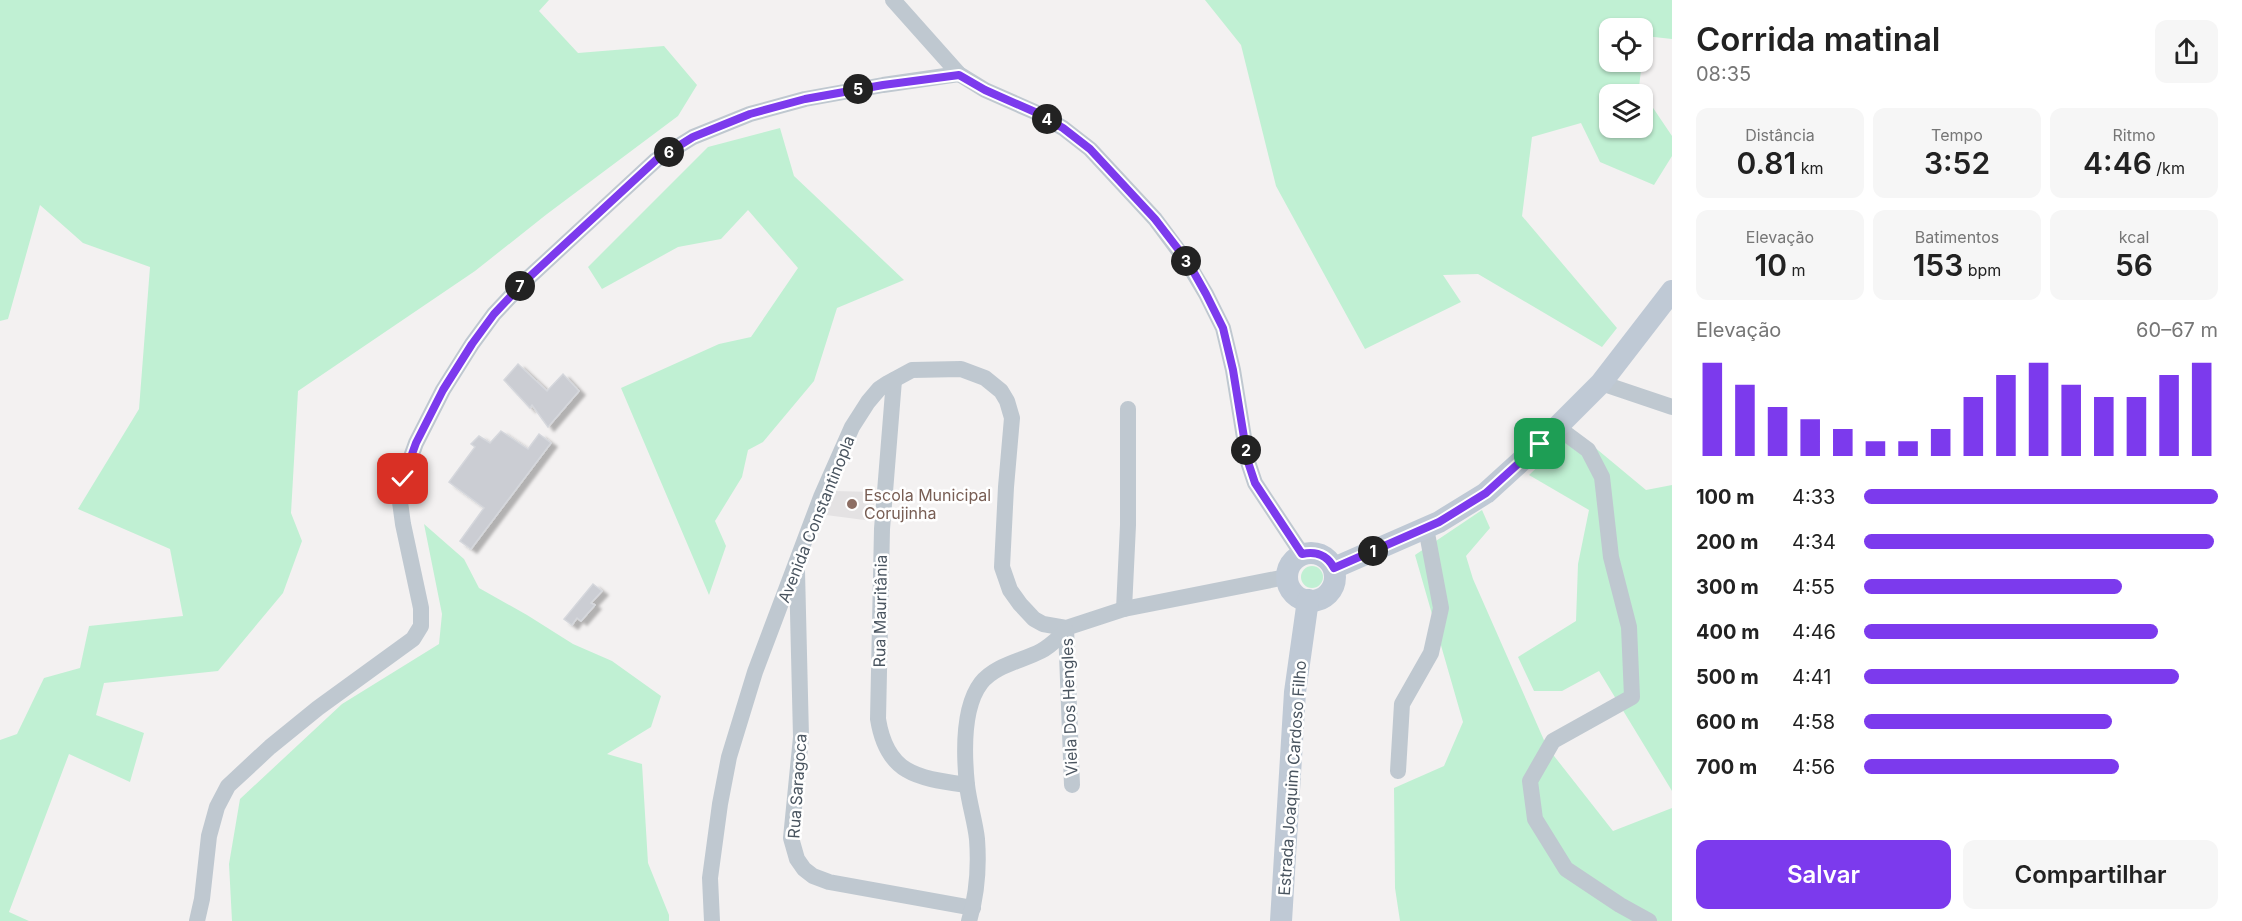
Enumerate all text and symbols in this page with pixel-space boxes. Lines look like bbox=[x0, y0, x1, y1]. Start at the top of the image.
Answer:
map controls bbox=[1599, 18, 1653, 138]
button: locate bbox=[1599, 18, 1653, 72]
text: Corrida matinal bbox=[1696, 19, 1940, 59]
button: share bbox=[2155, 20, 2218, 83]
text: 08:35 bbox=[1696, 62, 1751, 86]
pin: 5 bbox=[843, 74, 873, 104]
text: 5 bbox=[853, 79, 863, 99]
button: layers bbox=[1599, 84, 1653, 138]
pin: 4 bbox=[1032, 104, 1062, 134]
text: 4 bbox=[1042, 109, 1052, 129]
text: Distância bbox=[1745, 125, 1815, 145]
text: Tempo bbox=[1931, 125, 1983, 145]
text: Ritmo bbox=[2112, 125, 2156, 145]
pin: 6 bbox=[654, 137, 684, 167]
text: 6 bbox=[664, 142, 674, 162]
text: 0.81 bbox=[1737, 145, 1796, 181]
text: 3:52 bbox=[1924, 145, 1990, 181]
text: 4:46 bbox=[2083, 145, 2152, 181]
text: km bbox=[1796, 158, 1823, 178]
text: /km bbox=[2152, 158, 2185, 178]
text: Elevação bbox=[1746, 227, 1814, 247]
text: Batimentos bbox=[1915, 227, 1999, 247]
text: kcal bbox=[2119, 227, 2149, 247]
pin: 3 bbox=[1171, 246, 1201, 276]
text: 10 bbox=[1755, 247, 1787, 283]
text: 153 bbox=[1913, 247, 1963, 283]
text: 56 bbox=[2115, 247, 2153, 283]
text: 3 bbox=[1181, 251, 1191, 271]
text: m bbox=[1787, 260, 1806, 280]
text: bpm bbox=[1963, 260, 2001, 280]
pin: 7 bbox=[505, 271, 535, 301]
text: 7 bbox=[515, 276, 525, 296]
text: Elevação bbox=[1696, 318, 1781, 342]
text: 60–67 m bbox=[2136, 318, 2218, 342]
pin bbox=[1514, 418, 1565, 469]
icon: arrive bbox=[1523, 427, 1556, 460]
street label: Avenida Constantinopla bbox=[773, 433, 859, 605]
pin: 2 bbox=[1231, 435, 1261, 465]
text: 2 bbox=[1241, 440, 1251, 460]
pin bbox=[377, 453, 428, 504]
icon: check bbox=[386, 462, 419, 495]
place label: Escola Municipal Corujinha bbox=[864, 485, 991, 523]
text: 100 m bbox=[1696, 485, 1755, 509]
text: 4:33 bbox=[1792, 485, 1835, 509]
marker: Escola Municipal Corujinha bbox=[845, 497, 859, 511]
text: 200 m bbox=[1696, 530, 1759, 554]
text: 4:34 bbox=[1792, 530, 1836, 554]
pin: 1 bbox=[1358, 536, 1388, 566]
text: 1 bbox=[1370, 541, 1376, 561]
street label: Rua Mauritânia bbox=[869, 554, 891, 668]
text: 300 m bbox=[1696, 575, 1759, 599]
text: 4:55 bbox=[1792, 575, 1835, 599]
text: 400 m bbox=[1696, 620, 1760, 644]
text: 4:46 bbox=[1792, 620, 1836, 644]
street label: Viela Dos Hengles bbox=[1057, 638, 1081, 776]
street label: Estrada Joaquim Cardoso Filho bbox=[1274, 660, 1310, 896]
text: 500 m bbox=[1696, 665, 1759, 689]
text: 4:41 bbox=[1792, 665, 1831, 689]
text: 600 m bbox=[1696, 710, 1759, 734]
text: 4:58 bbox=[1792, 710, 1835, 734]
street label: Rua Saragoca bbox=[783, 733, 811, 839]
text: 700 m bbox=[1696, 755, 1757, 779]
text: 4:56 bbox=[1792, 755, 1835, 779]
button: Salvar bbox=[1696, 840, 1951, 909]
button: Compartilhar bbox=[1963, 840, 2218, 909]

